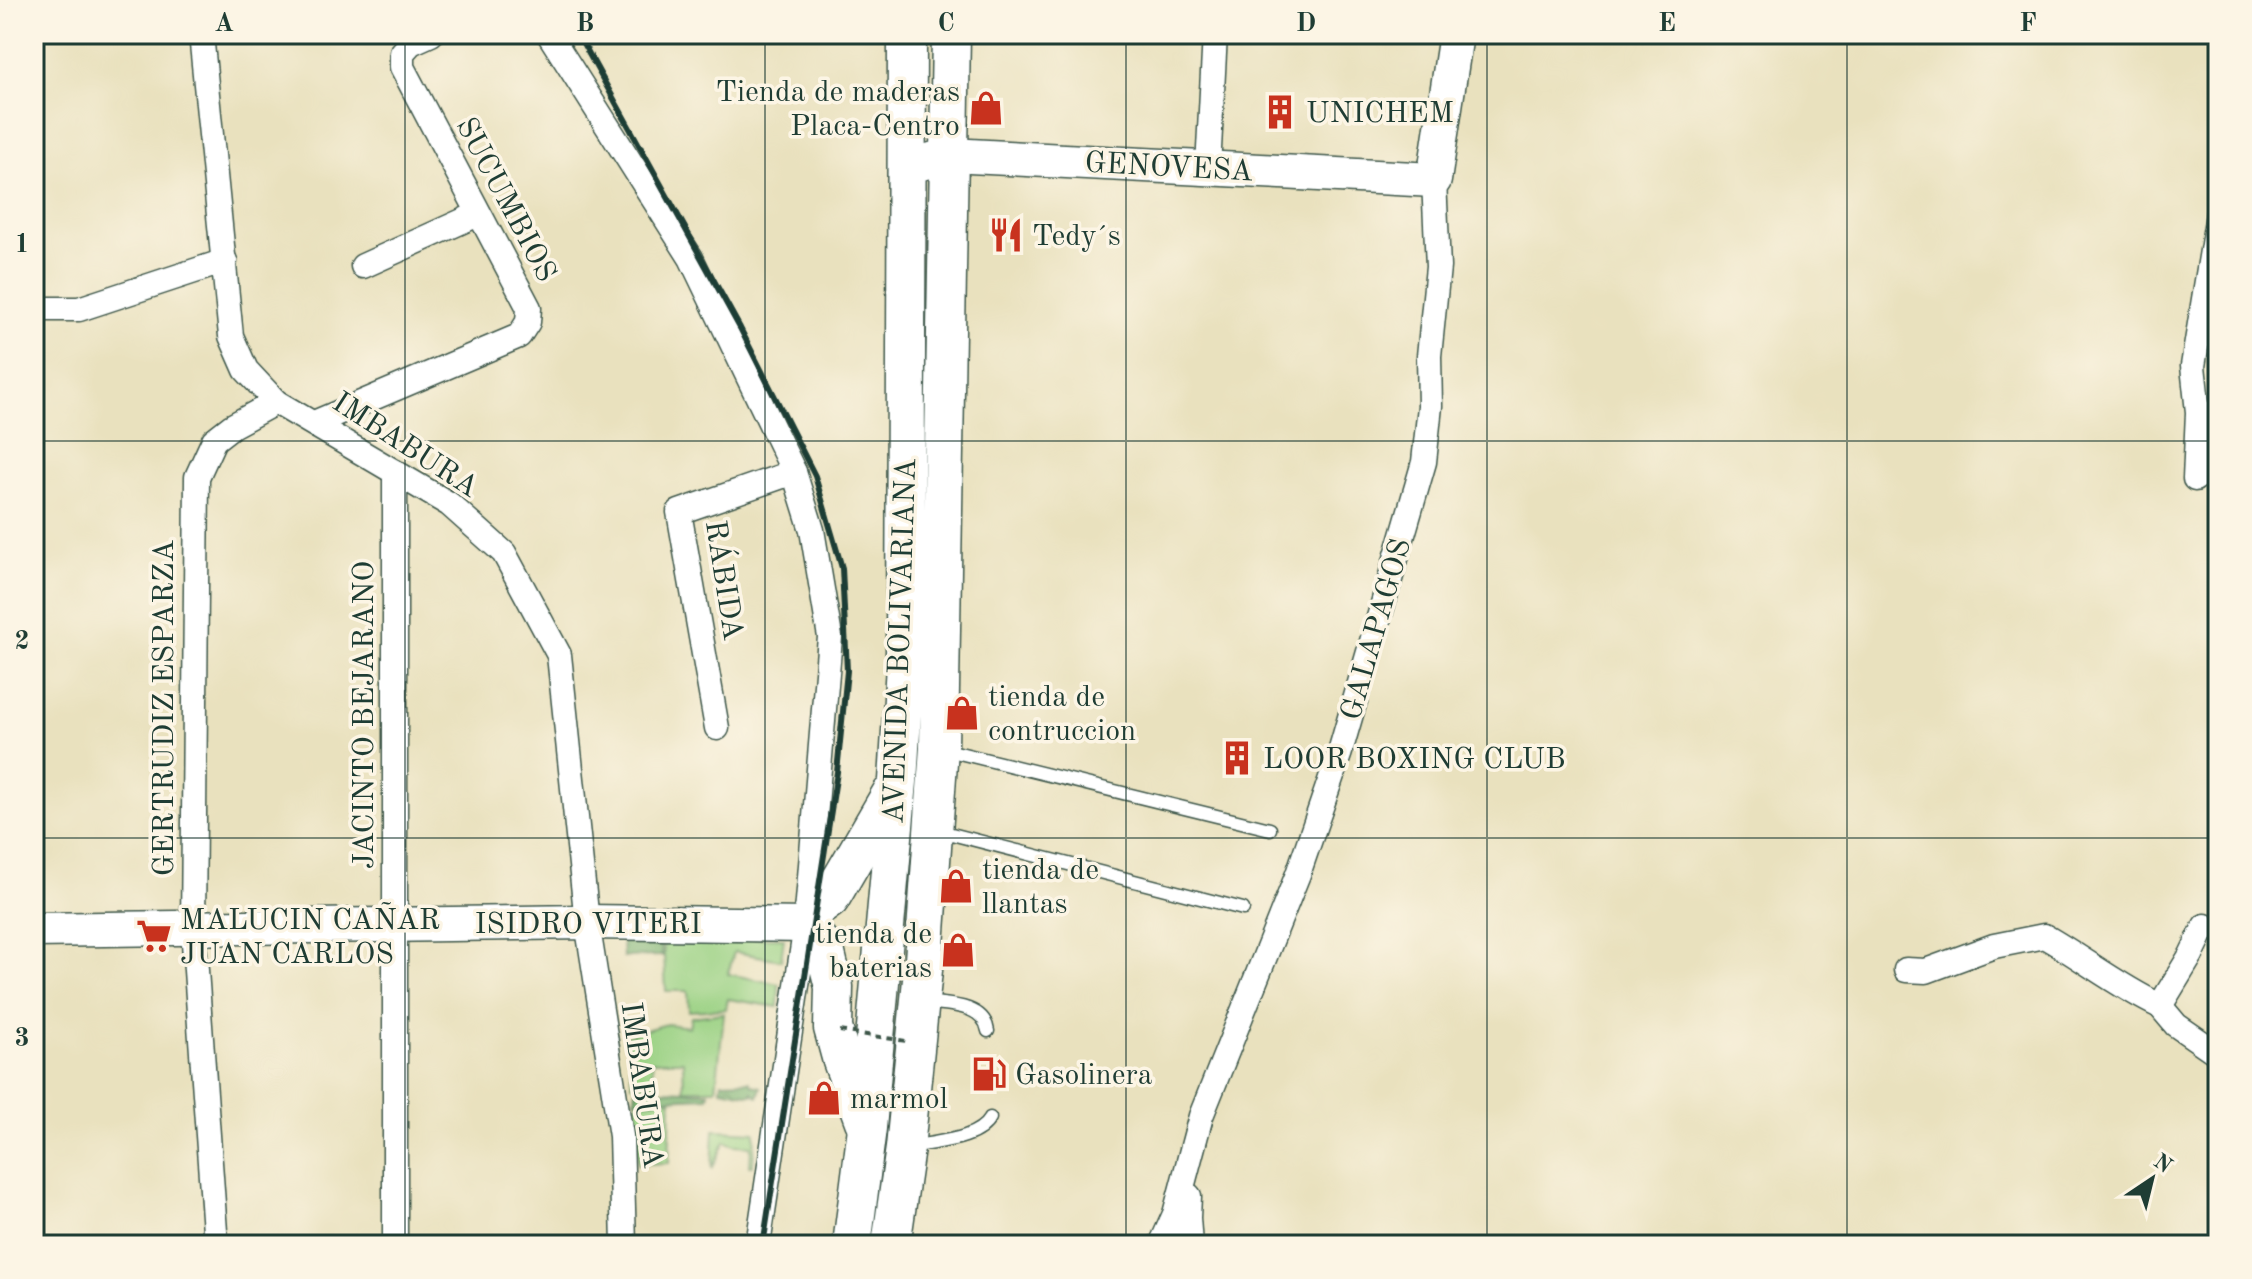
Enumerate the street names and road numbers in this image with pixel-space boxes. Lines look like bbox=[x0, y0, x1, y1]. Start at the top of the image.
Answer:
street label: SUCUMBIOS bbox=[449, 113, 561, 287]
street label: GENOVESA bbox=[1084, 149, 1254, 187]
street label: IMBABURA bbox=[327, 388, 483, 504]
street label: AVENIDA BOLIVARIANA bbox=[880, 457, 922, 825]
street label: RÁBIDA bbox=[699, 517, 752, 643]
street label: GALAPAGOS bbox=[1337, 535, 1417, 724]
street label: GERTRUDIZ ESPARZA bbox=[150, 540, 180, 876]
street label: JACINTO BEJARANO bbox=[350, 561, 380, 869]
street label: ISIDRO VITERI bbox=[475, 910, 701, 940]
street label: IMBABURA bbox=[615, 1000, 668, 1170]

